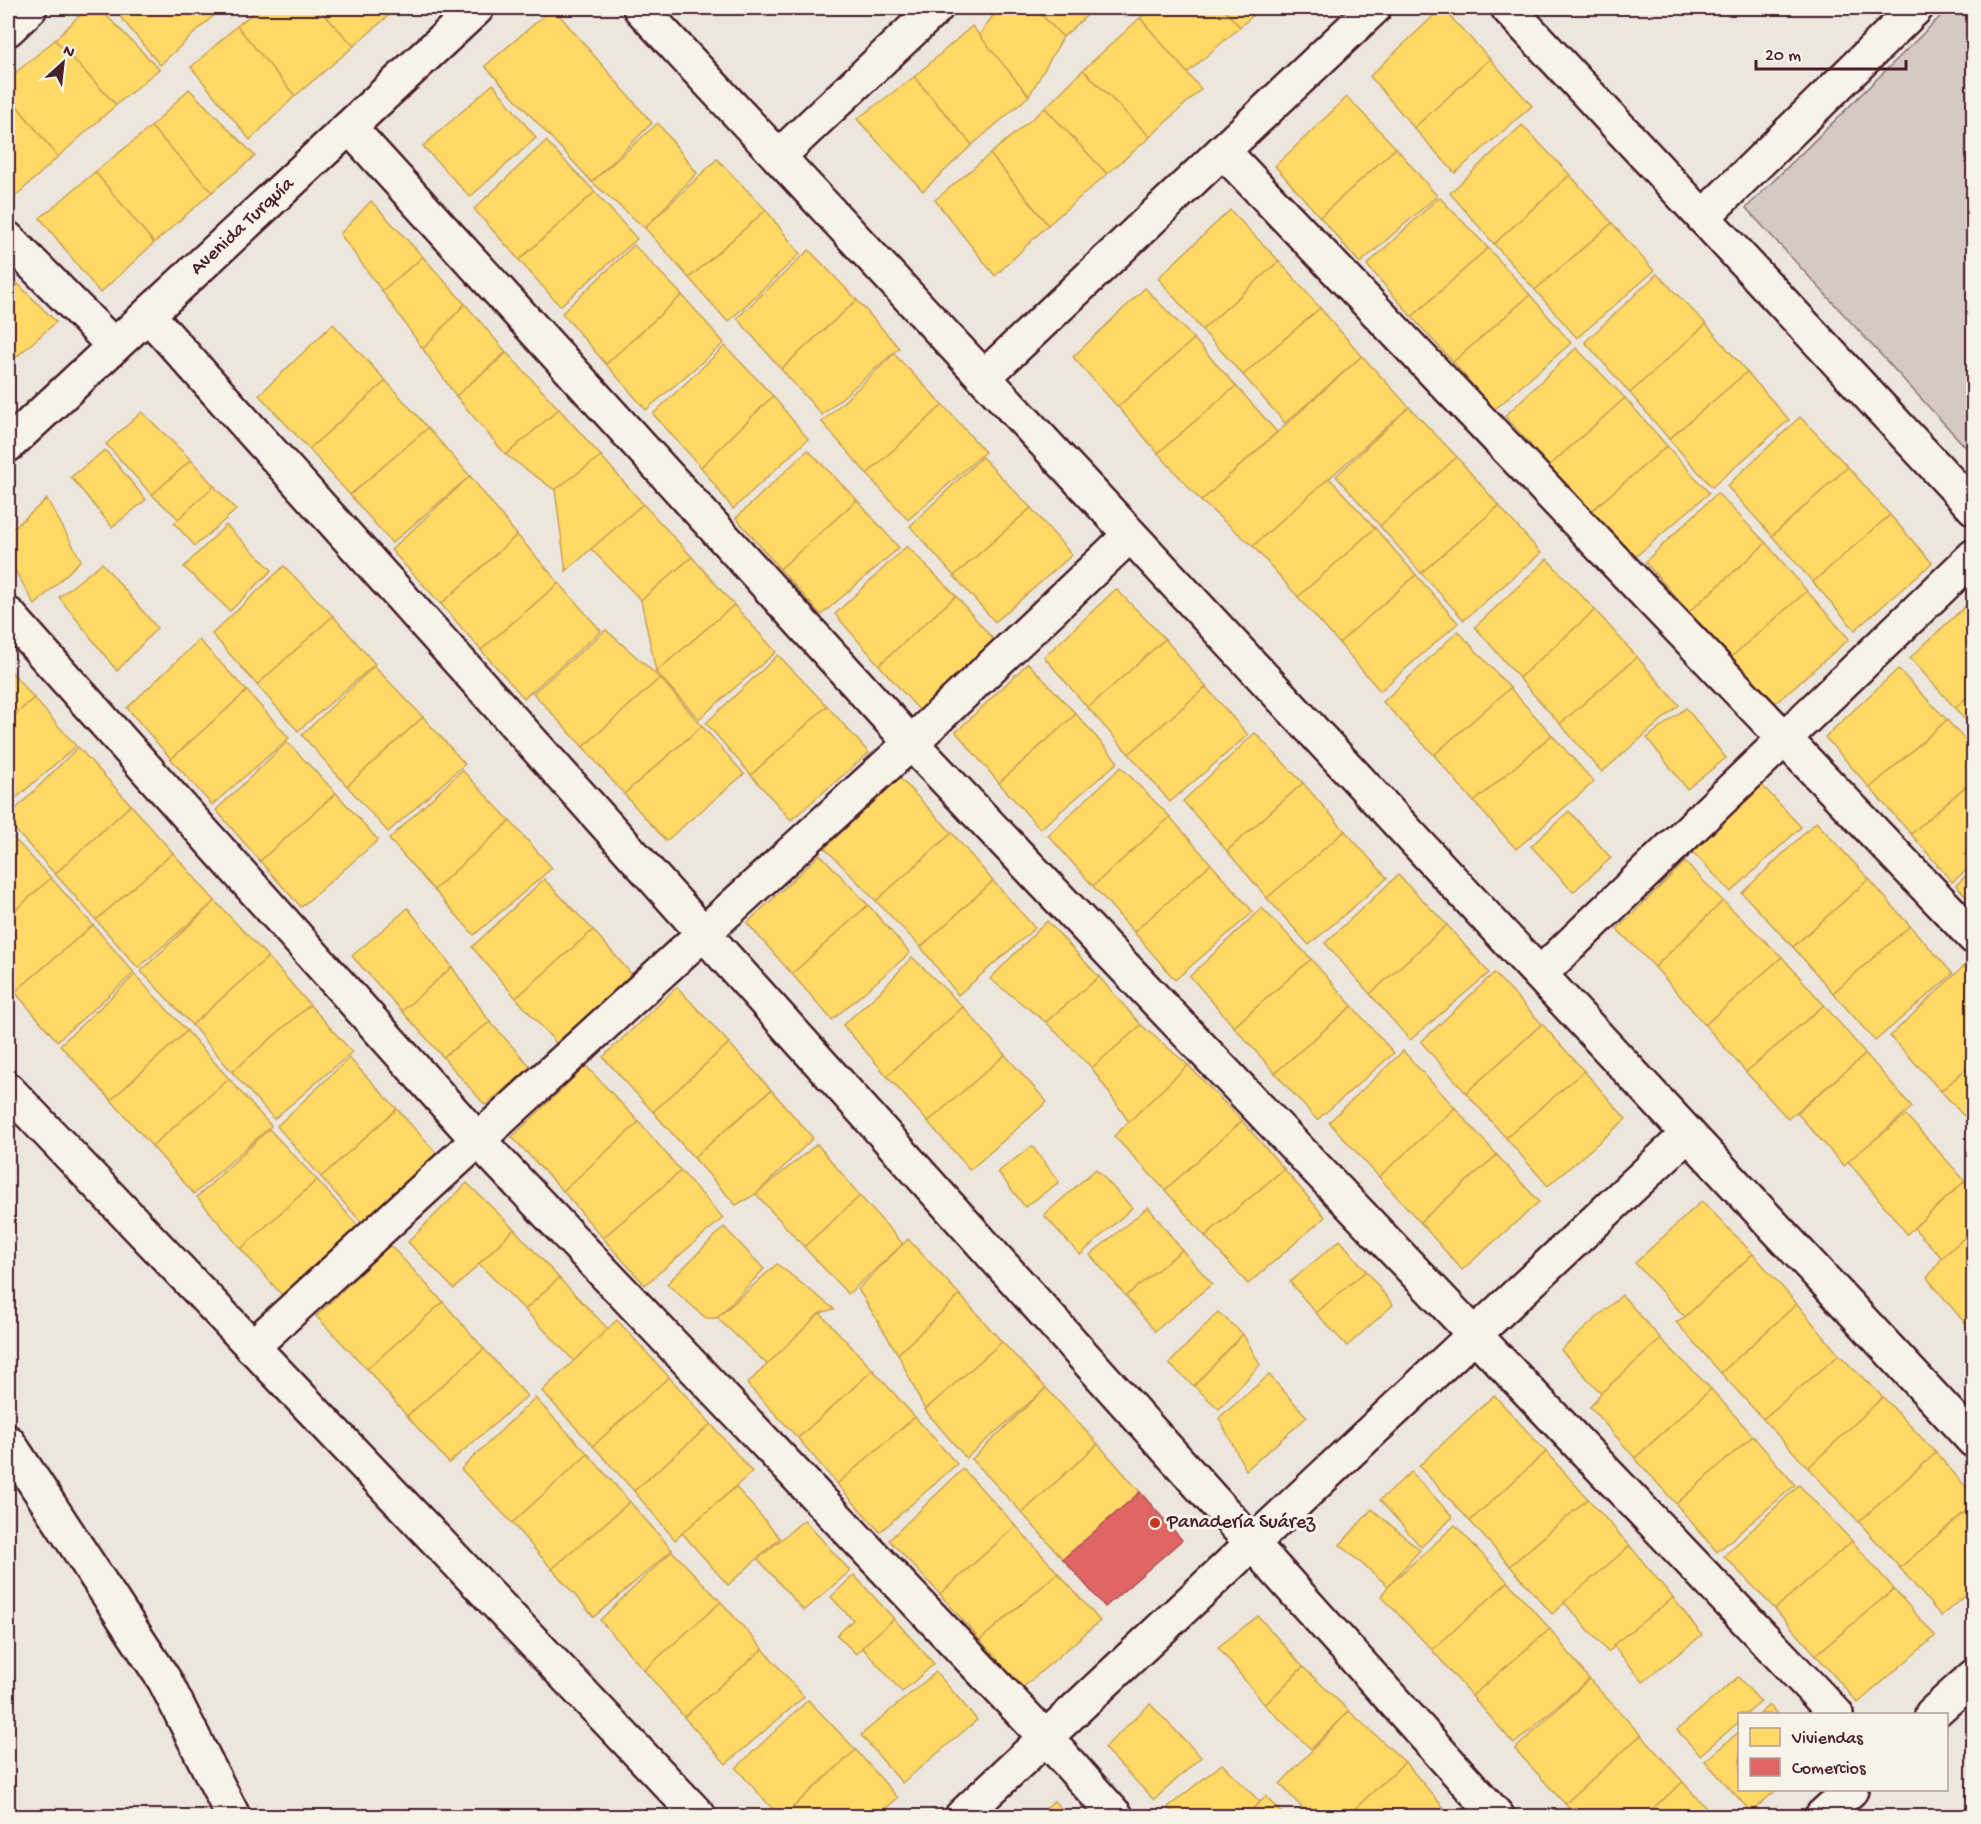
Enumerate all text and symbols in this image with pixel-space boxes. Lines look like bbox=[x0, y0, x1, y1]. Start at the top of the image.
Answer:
north arrow bbox=[33, 33, 93, 93]
scale bar bbox=[1756, 33, 1906, 71]
text: N bbox=[59, 42, 78, 64]
text: 20 m bbox=[1765, 46, 1801, 67]
street label: Avenida Turquía bbox=[186, 173, 300, 281]
place label: Panadería Suárez bbox=[1166, 1512, 1316, 1535]
marker: Panadería Suárez bbox=[1148, 1516, 1162, 1530]
legend bbox=[1738, 1713, 1948, 1791]
text: Viviendas bbox=[1791, 1729, 1864, 1750]
text: Comercios bbox=[1792, 1759, 1867, 1780]

